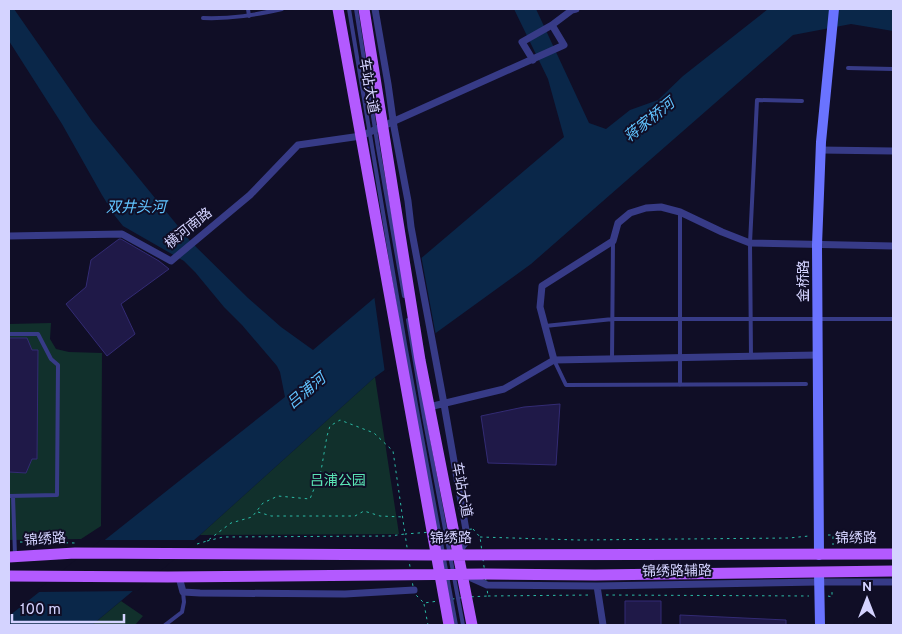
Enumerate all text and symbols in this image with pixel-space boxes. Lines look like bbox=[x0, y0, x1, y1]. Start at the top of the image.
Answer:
street label: 车站大道 bbox=[355, 57, 382, 115]
water label: 蒋家桥河 bbox=[621, 93, 682, 147]
water label: 双井头河 bbox=[106, 199, 169, 218]
street label: 横河南路 bbox=[162, 205, 216, 253]
street label: 金桥路 bbox=[796, 260, 813, 302]
water label: 吕浦河 bbox=[284, 368, 333, 414]
street label: 车站大道 bbox=[447, 461, 476, 519]
park label: 吕浦公园 bbox=[310, 473, 366, 490]
street label: 锦绣路 bbox=[23, 530, 67, 550]
street label: 锦绣路 bbox=[430, 530, 472, 548]
street label: 锦绣路 bbox=[835, 530, 877, 548]
street label: 锦绣路辅路 bbox=[642, 563, 712, 581]
north arrow bbox=[842, 574, 892, 624]
text: N bbox=[862, 579, 872, 596]
scale bar bbox=[12, 592, 125, 624]
text: 100 m bbox=[20, 601, 61, 620]

